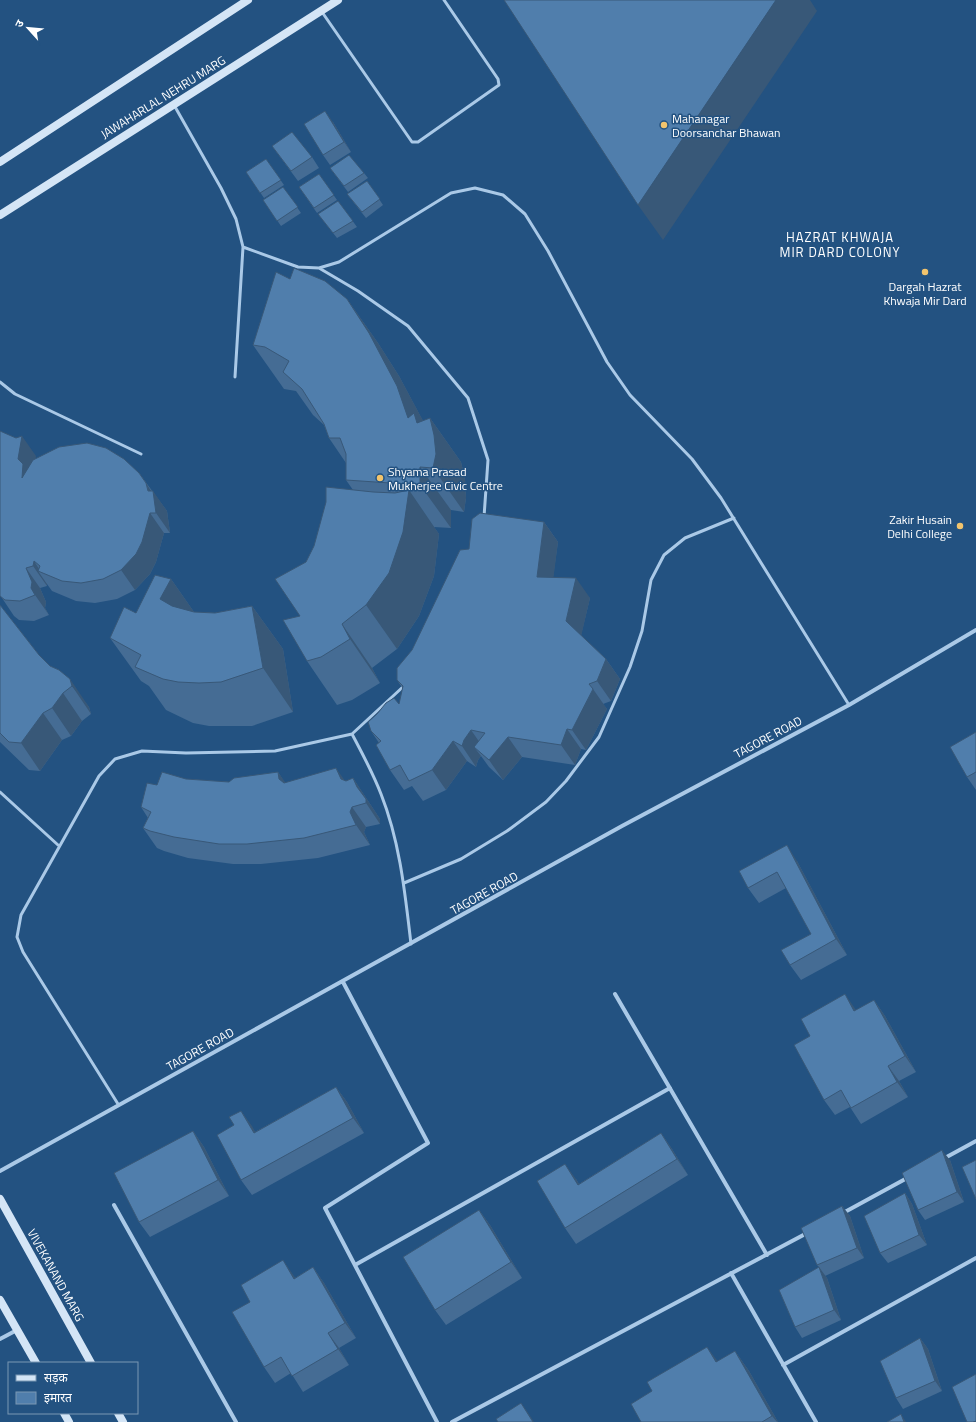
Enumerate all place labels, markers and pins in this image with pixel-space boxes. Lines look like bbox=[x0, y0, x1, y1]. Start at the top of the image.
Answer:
place label: Mahanagar Doorsanchar Bhawan bbox=[672, 109, 780, 142]
marker: Mahanagar Doorsanchar Bhawan bbox=[659, 120, 669, 130]
marker: Dargah Hazrat Khwaja Mir Dard bbox=[920, 267, 930, 277]
place label: Dargah Hazrat Khwaja Mir Dard bbox=[883, 277, 967, 310]
place label: Shyama Prasad Mukherjee Civic Centre bbox=[388, 462, 503, 495]
marker: Shyama Prasad Mukherjee Civic Centre bbox=[375, 473, 385, 483]
place label: Zakir Husain Delhi College bbox=[887, 510, 952, 543]
marker: Zakir Husain Delhi College bbox=[955, 521, 965, 531]

